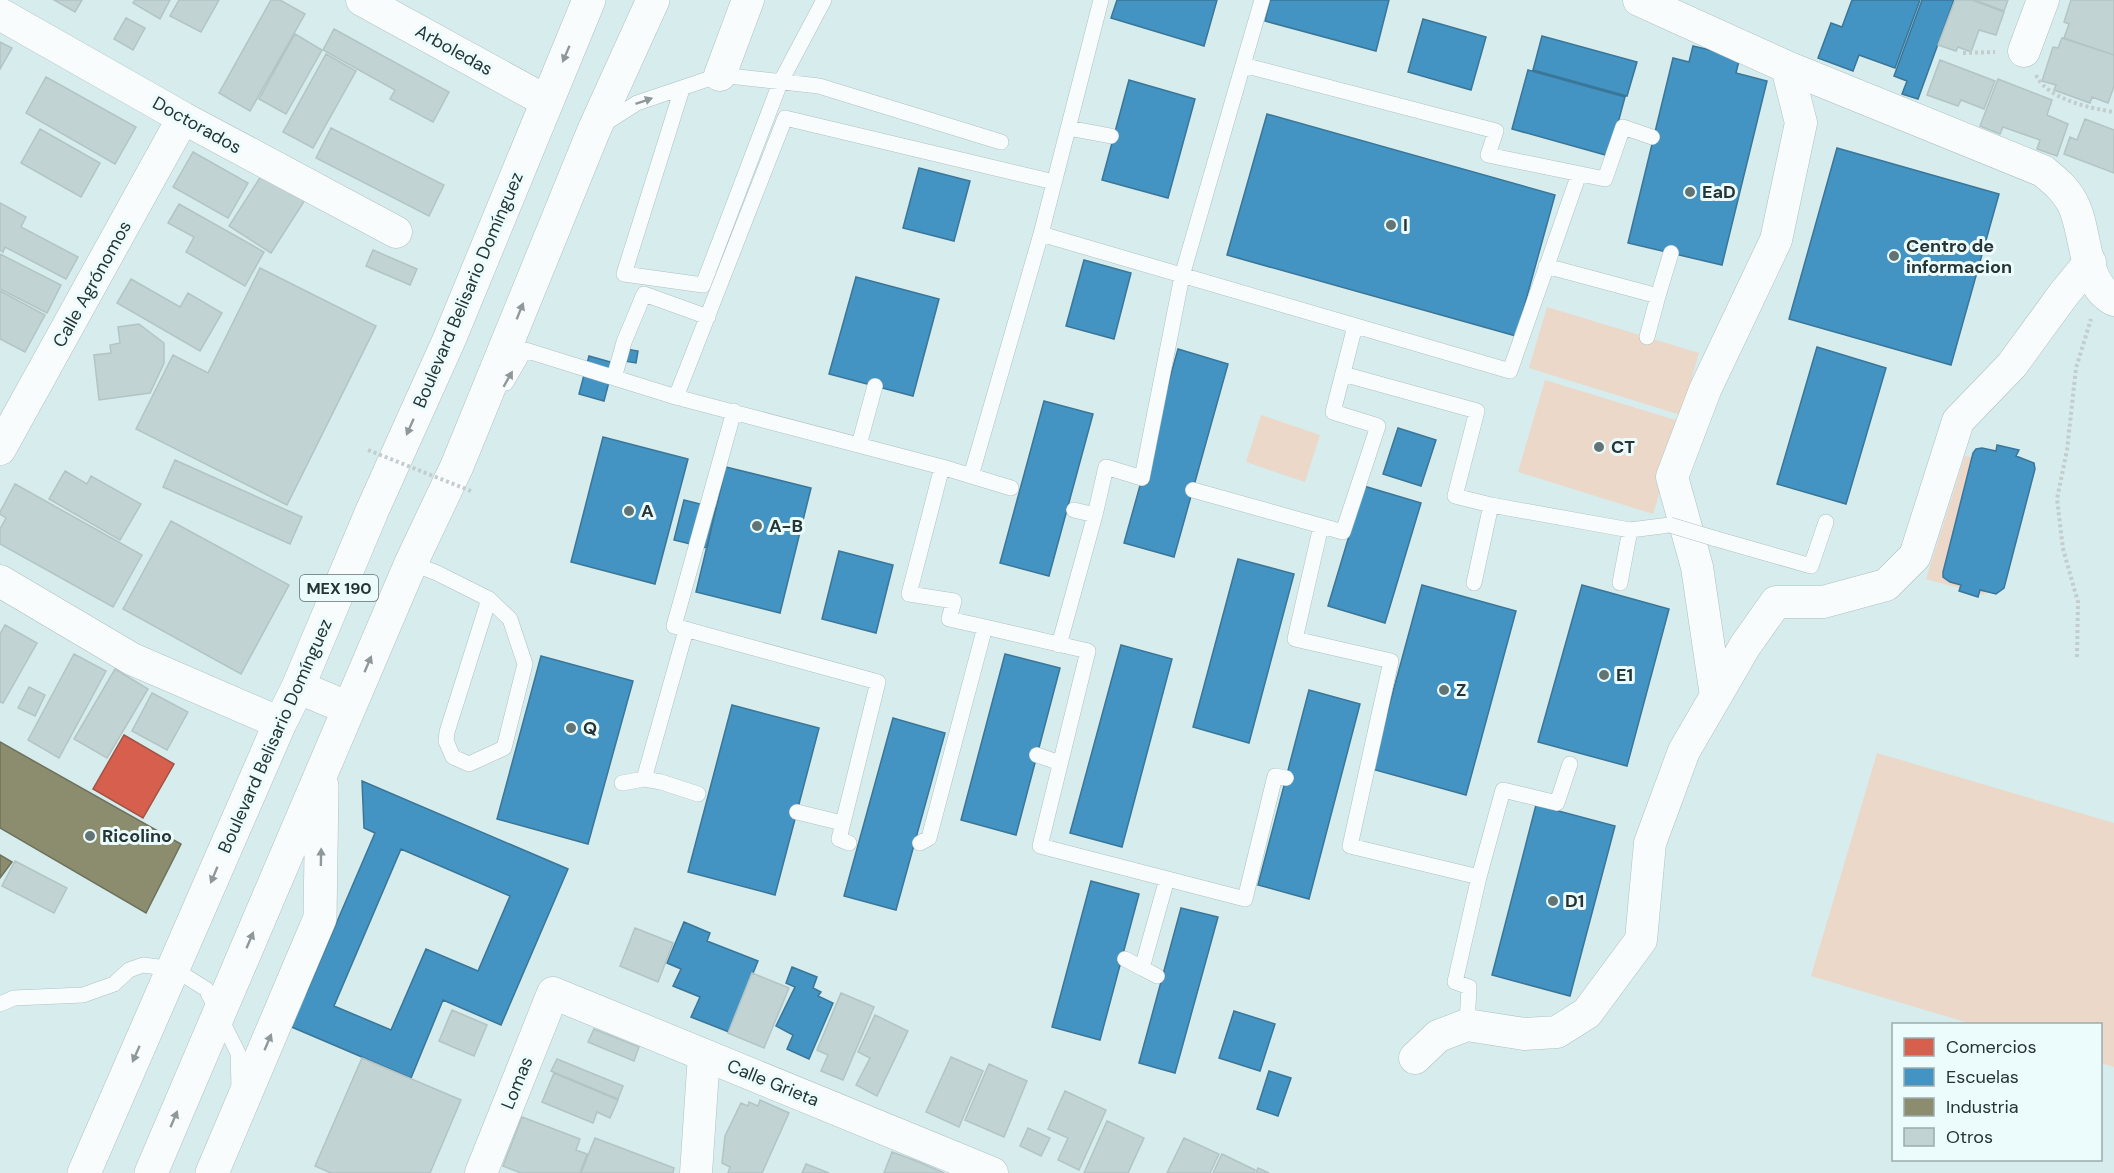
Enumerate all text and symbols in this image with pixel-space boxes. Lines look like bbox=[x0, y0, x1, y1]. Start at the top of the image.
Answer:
street label: Arboledas bbox=[411, 19, 497, 81]
one-way arrow bbox=[561, 45, 571, 63]
street label: Doctorados bbox=[148, 91, 246, 159]
one-way arrow bbox=[636, 96, 654, 106]
street label: Boulevard Belisario Domínguez bbox=[407, 168, 529, 412]
place label: EaD bbox=[1702, 180, 1736, 204]
marker: EaD bbox=[1683, 185, 1697, 199]
place label: I bbox=[1403, 213, 1408, 237]
street label: Calle Agrónomos bbox=[47, 216, 137, 352]
marker: I bbox=[1384, 218, 1398, 232]
place label: Centro de informacion bbox=[1906, 234, 2012, 279]
marker: Centro de informacion bbox=[1887, 249, 1901, 263]
one-way arrow bbox=[515, 302, 525, 320]
one-way arrow bbox=[503, 370, 513, 387]
one-way arrow bbox=[405, 419, 414, 436]
place label: CT bbox=[1611, 435, 1635, 459]
marker: CT bbox=[1592, 440, 1606, 454]
place label: A bbox=[641, 499, 654, 523]
marker: A bbox=[622, 504, 636, 518]
place label: A-B bbox=[769, 514, 803, 538]
marker: A-B bbox=[750, 519, 764, 533]
road number: MEX 190 bbox=[300, 575, 378, 601]
street label: Boulevard Belisario Domínguez bbox=[212, 615, 338, 857]
one-way arrow bbox=[363, 654, 373, 672]
place label: E1 bbox=[1616, 663, 1633, 687]
marker: E1 bbox=[1597, 668, 1611, 682]
place label: Z bbox=[1456, 678, 1466, 702]
marker: Z bbox=[1437, 683, 1451, 697]
place label: Q bbox=[583, 716, 597, 740]
marker: Q bbox=[564, 721, 578, 735]
place label: Ricolino bbox=[102, 824, 172, 848]
marker: Ricolino bbox=[83, 829, 97, 843]
one-way arrow bbox=[316, 848, 326, 867]
one-way arrow bbox=[209, 867, 219, 885]
place label: D1 bbox=[1565, 889, 1584, 913]
marker: D1 bbox=[1546, 894, 1560, 908]
one-way arrow bbox=[245, 930, 255, 948]
legend bbox=[1892, 1023, 2102, 1161]
one-way arrow bbox=[263, 1032, 273, 1050]
text: Comercios bbox=[1946, 1035, 2037, 1059]
one-way arrow bbox=[131, 1046, 141, 1064]
street label: Lomas bbox=[496, 1053, 538, 1113]
street label: Calle Grieta bbox=[723, 1054, 823, 1112]
text: Escuelas bbox=[1946, 1065, 2019, 1089]
text: Industria bbox=[1946, 1095, 2019, 1119]
one-way arrow bbox=[169, 1110, 179, 1128]
text: Otros bbox=[1946, 1125, 1993, 1149]

